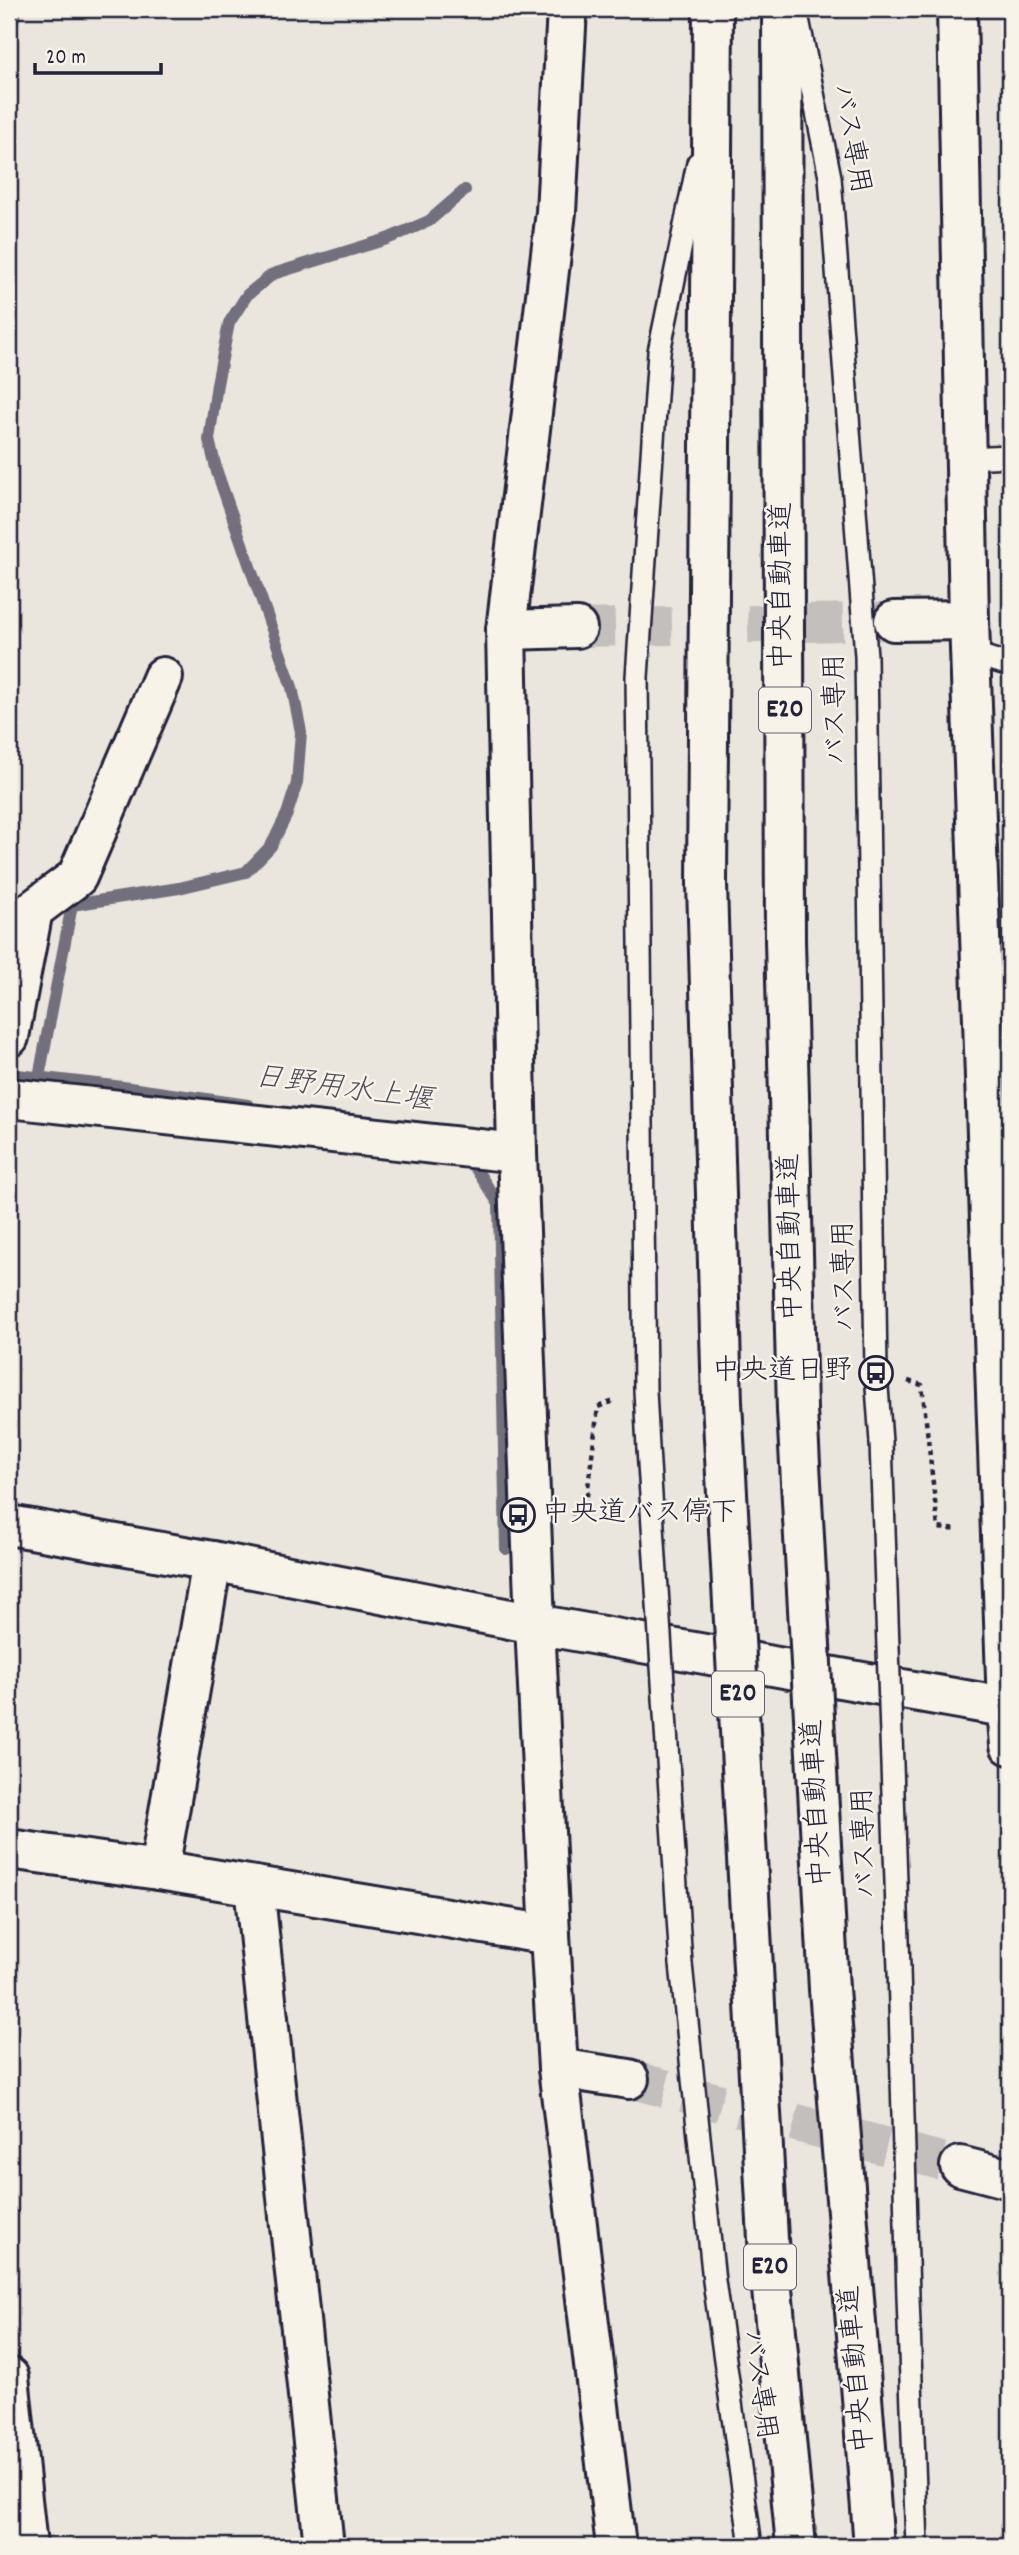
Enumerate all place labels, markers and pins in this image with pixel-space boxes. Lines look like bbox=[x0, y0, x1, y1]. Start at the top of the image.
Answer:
place label: 中央道日野 bbox=[712, 1353, 852, 1393]
bus stop icon: 中央道日野 bbox=[857, 1354, 895, 1392]
place label: 中央道バス停下 bbox=[542, 1495, 738, 1535]
bus stop icon: 中央道バス停下 bbox=[499, 1496, 537, 1534]

